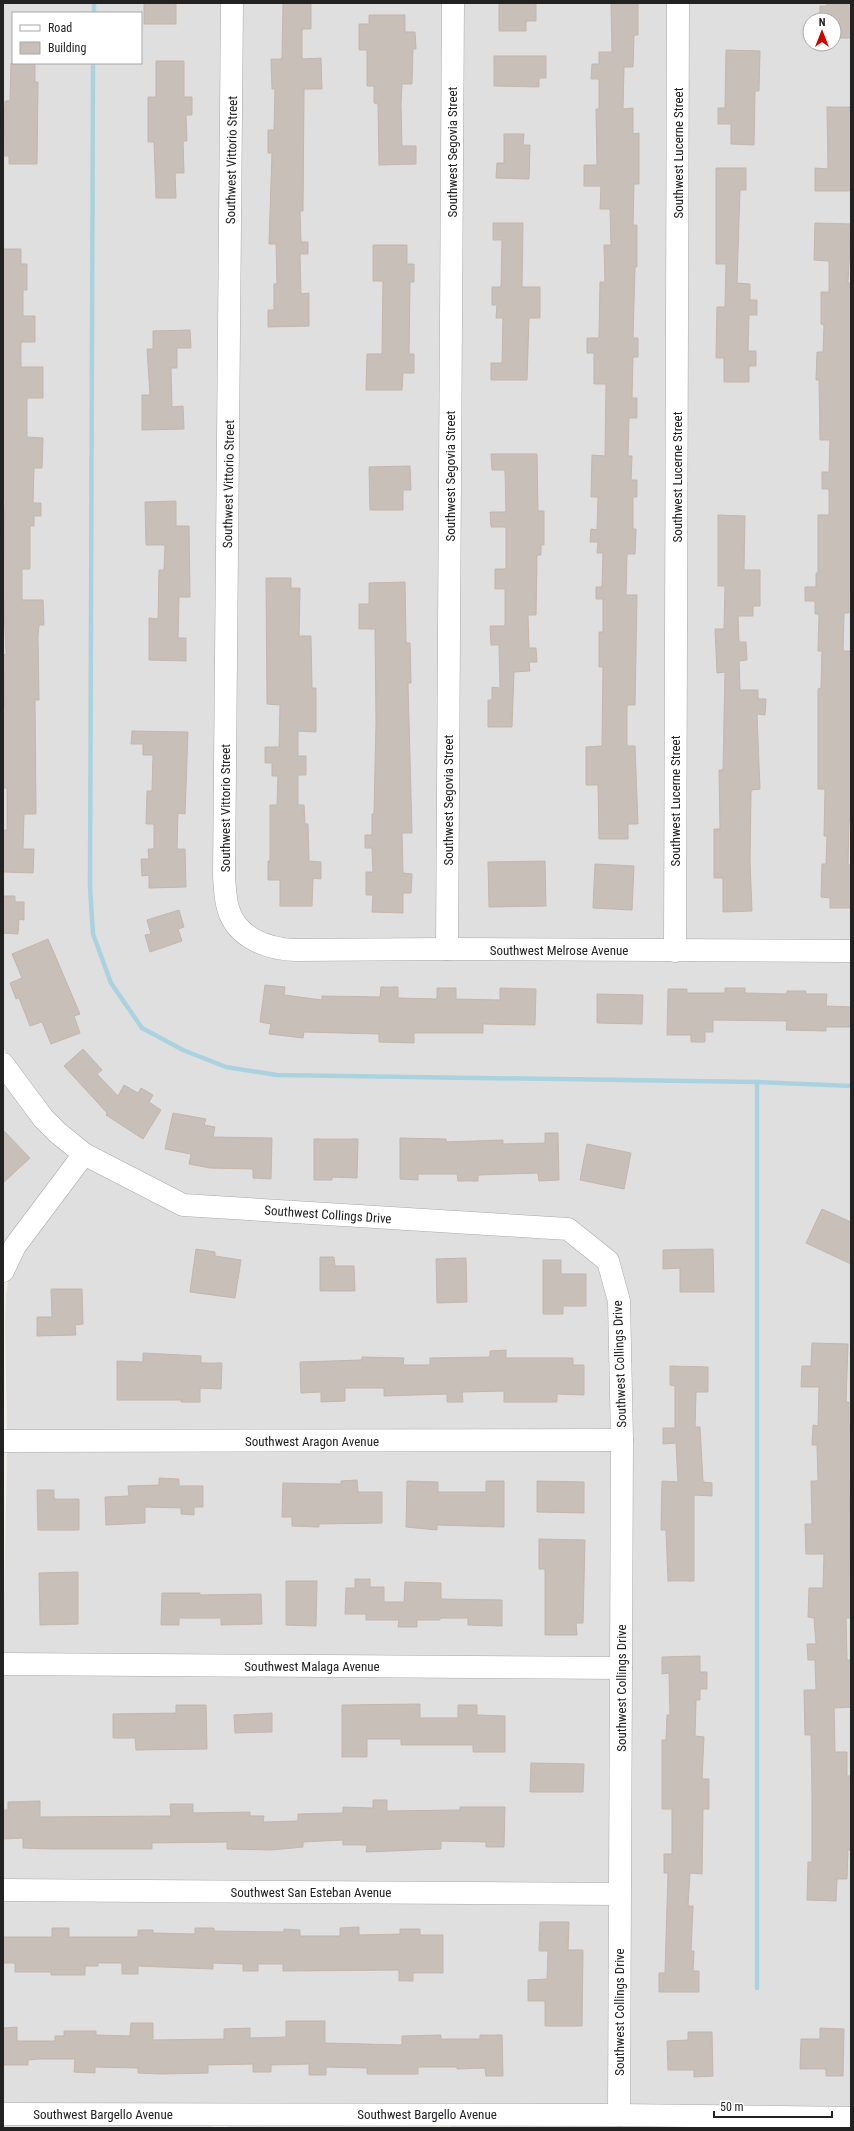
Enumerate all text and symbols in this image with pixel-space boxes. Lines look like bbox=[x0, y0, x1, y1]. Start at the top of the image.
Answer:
legend bbox=[12, 12, 142, 64]
north arrow bbox=[802, 12, 842, 52]
text: N bbox=[819, 16, 826, 29]
text: Road bbox=[48, 21, 72, 35]
text: Building bbox=[48, 41, 86, 55]
street label: Southwest Segovia Street bbox=[445, 86, 460, 217]
street label: Southwest Lucerne Street bbox=[671, 87, 686, 219]
street label: Southwest Vittorio Street bbox=[223, 96, 240, 224]
street label: Southwest Segovia Street bbox=[443, 410, 458, 541]
street label: Southwest Lucerne Street bbox=[670, 411, 685, 543]
street label: Southwest Vittorio Street bbox=[220, 420, 237, 548]
street label: Southwest Segovia Street bbox=[441, 734, 456, 865]
street label: Southwest Lucerne Street bbox=[668, 735, 683, 867]
street label: Southwest Vittorio Street bbox=[218, 744, 233, 872]
street label: Southwest Melrose Avenue bbox=[490, 943, 628, 958]
street label: Southwest Collings Drive bbox=[264, 1203, 392, 1226]
street label: Southwest Collings Drive bbox=[610, 1300, 629, 1428]
street label: Southwest Aragon Avenue bbox=[245, 1434, 379, 1449]
street label: Southwest Collings Drive bbox=[614, 1624, 629, 1752]
street label: Southwest Malaga Avenue bbox=[244, 1659, 380, 1674]
street label: Southwest San Esteban Avenue bbox=[231, 1885, 391, 1900]
street label: Southwest Collings Drive bbox=[612, 1948, 627, 2076]
scale bar bbox=[714, 2093, 832, 2119]
text: 50 m bbox=[720, 2100, 744, 2114]
street label: Southwest Bargello Avenue bbox=[33, 2107, 173, 2122]
street label: Southwest Bargello Avenue bbox=[357, 2107, 497, 2122]

